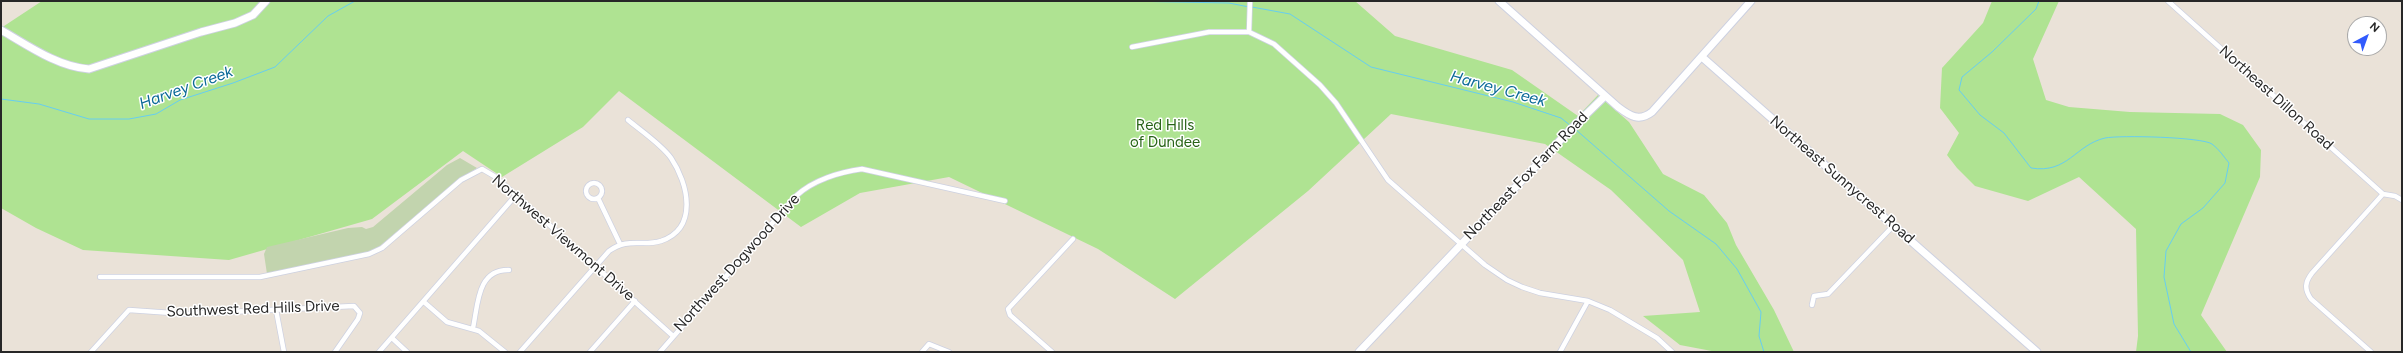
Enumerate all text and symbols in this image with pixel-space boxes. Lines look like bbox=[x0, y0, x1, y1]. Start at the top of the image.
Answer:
north arrow bbox=[2347, 16, 2387, 56]
text: N bbox=[2367, 20, 2382, 35]
street label: Northeast Dillon Road bbox=[2215, 42, 2337, 154]
water label: Harvey Creek bbox=[137, 62, 235, 114]
water label: Harvey Creek bbox=[1448, 67, 1548, 111]
street label: Northeast Fox Farm Road bbox=[1460, 108, 1592, 244]
street label: Northeast Sunnycrest Road bbox=[1766, 112, 1918, 248]
park label: Red Hills of Dundee bbox=[1130, 117, 1200, 152]
street label: Northwest Viewmont Drive bbox=[488, 171, 638, 305]
street label: Northwest Dogwood Drive bbox=[670, 190, 804, 336]
street label: Southwest Red Hills Drive bbox=[166, 297, 340, 321]

